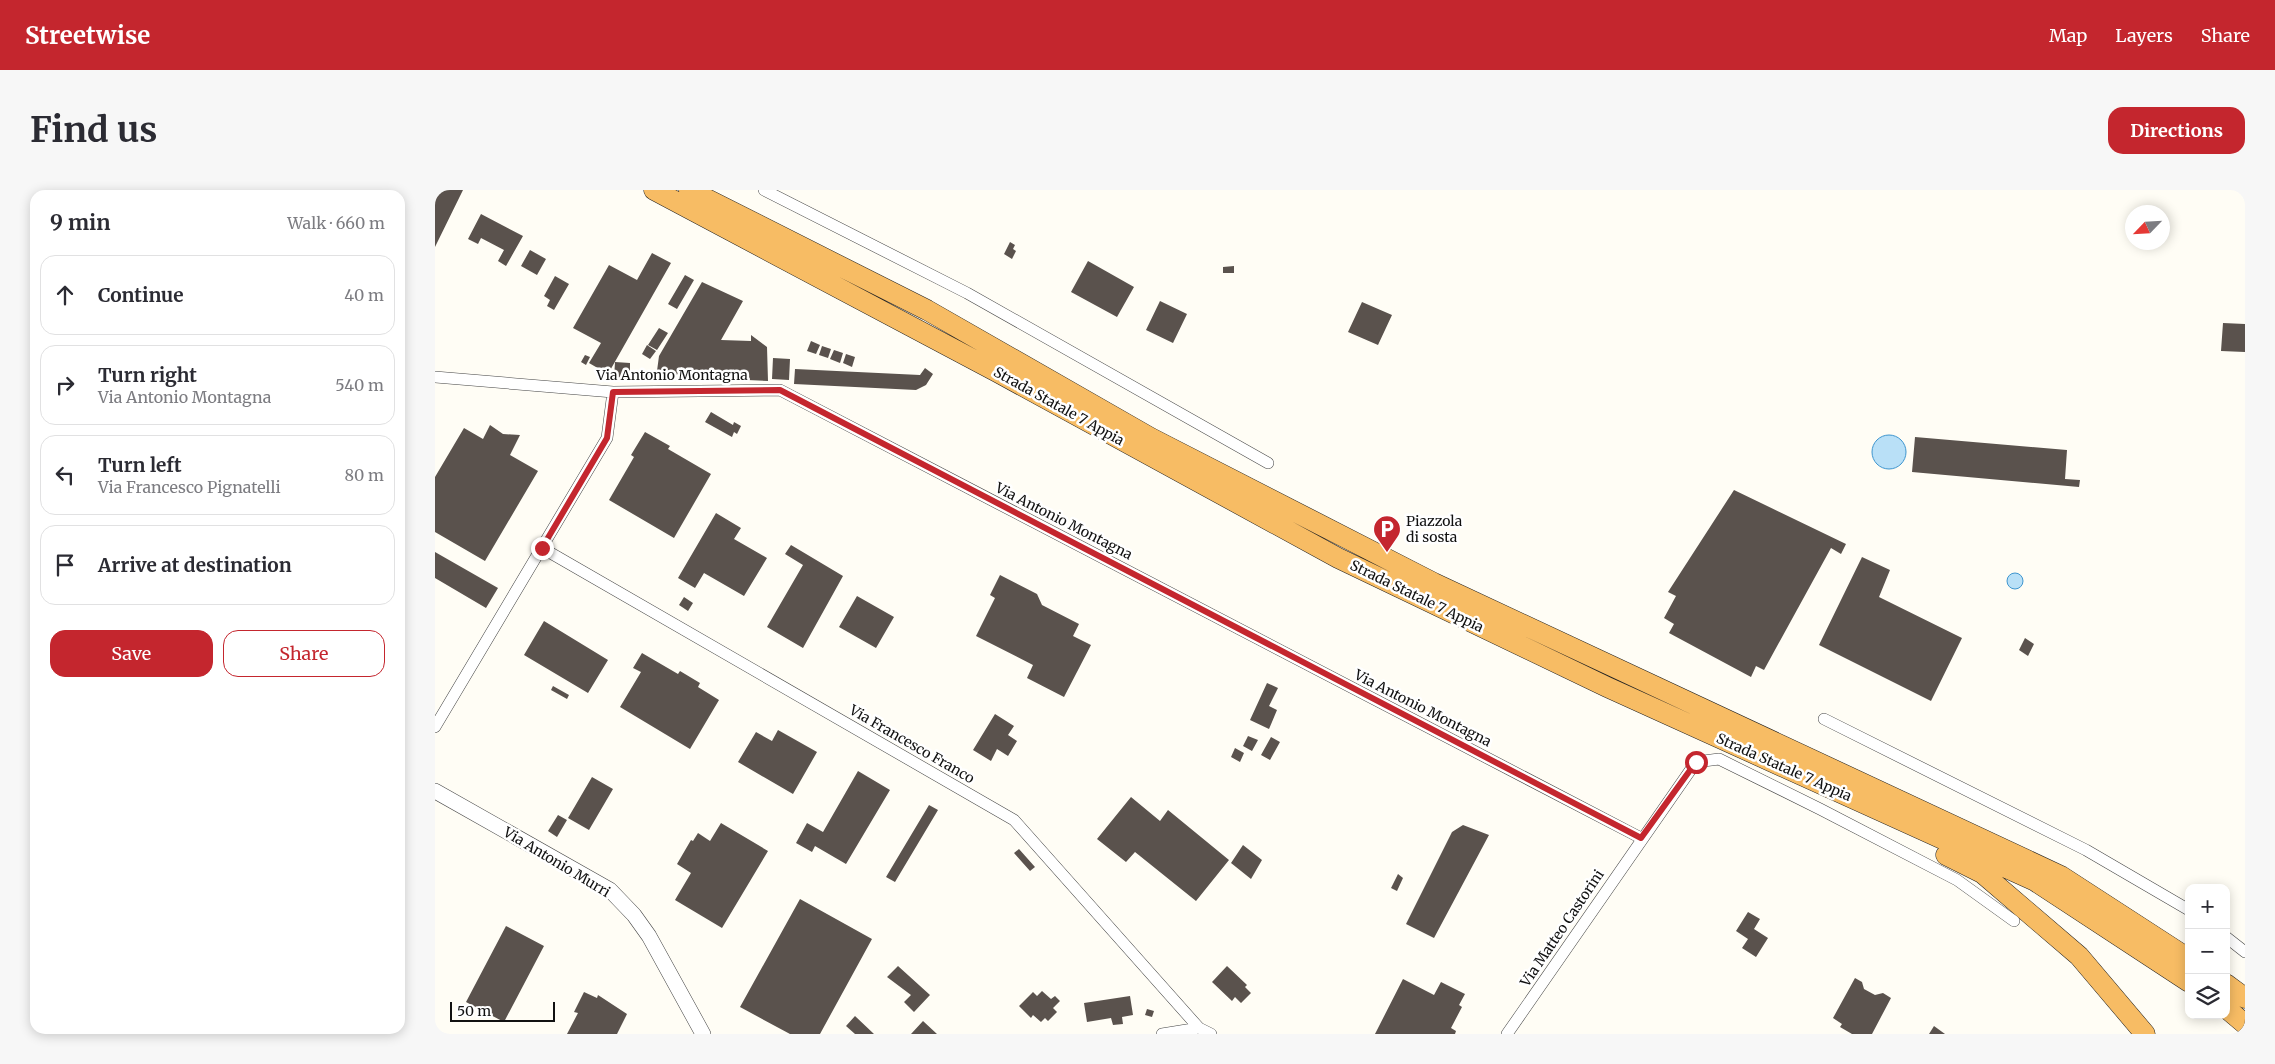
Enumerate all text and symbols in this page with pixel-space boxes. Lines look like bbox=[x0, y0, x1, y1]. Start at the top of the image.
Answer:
text: Streetwise bbox=[25, 20, 150, 51]
text: Map bbox=[2049, 24, 2087, 47]
text: Layers bbox=[2115, 24, 2173, 47]
text: Share bbox=[2201, 24, 2250, 47]
button: Directions bbox=[2108, 107, 2245, 154]
text: Find us bbox=[30, 108, 157, 152]
north arrow bbox=[2125, 205, 2170, 250]
text: 9 min bbox=[50, 209, 110, 236]
text: Walk · 660 m bbox=[287, 213, 385, 233]
icon: ahead bbox=[51, 281, 79, 309]
text: Continue bbox=[98, 283, 184, 307]
text: 40 m bbox=[344, 285, 384, 305]
text: Turn right bbox=[98, 363, 197, 387]
street label: Strada Statale 7 Appia bbox=[991, 363, 1128, 450]
street label: Via Antonio Montagna bbox=[595, 366, 748, 384]
icon: right bbox=[51, 371, 79, 399]
text: 540 m bbox=[335, 375, 384, 395]
text: Via Antonio Montagna bbox=[98, 387, 271, 407]
text: Turn left bbox=[98, 453, 182, 477]
icon: left bbox=[51, 461, 79, 489]
text: 80 m bbox=[345, 465, 384, 485]
text: Via Francesco Pignatelli bbox=[98, 477, 281, 497]
street label: Via Antonio Montagna bbox=[991, 478, 1136, 564]
place label: Piazzola di sosta bbox=[1406, 512, 1463, 546]
parking icon: Piazzola di sosta bbox=[1372, 514, 1402, 553]
route end bbox=[531, 537, 554, 560]
icon: arrive bbox=[51, 551, 79, 579]
text: Arrive at destination bbox=[98, 553, 292, 577]
street label: Strada Statale 7 Appia bbox=[1347, 556, 1487, 636]
button: Save bbox=[50, 630, 213, 677]
button: Share bbox=[223, 630, 385, 677]
street label: Via Antonio Montagna bbox=[1350, 665, 1495, 751]
street label: Via Francesco Franco bbox=[845, 700, 978, 787]
street label: Strada Statale 7 Appia bbox=[1714, 729, 1855, 805]
route start bbox=[1685, 751, 1708, 774]
street label: Via Antonio Murri bbox=[499, 822, 614, 901]
street label: Via Matteo Castorini bbox=[1516, 866, 1608, 991]
map controls bbox=[2185, 884, 2230, 1019]
button: + bbox=[2185, 884, 2230, 929]
button: − bbox=[2185, 929, 2230, 974]
button: layers bbox=[2185, 974, 2230, 1019]
scale bar bbox=[450, 999, 555, 1022]
text: 50 m bbox=[457, 1002, 491, 1020]

